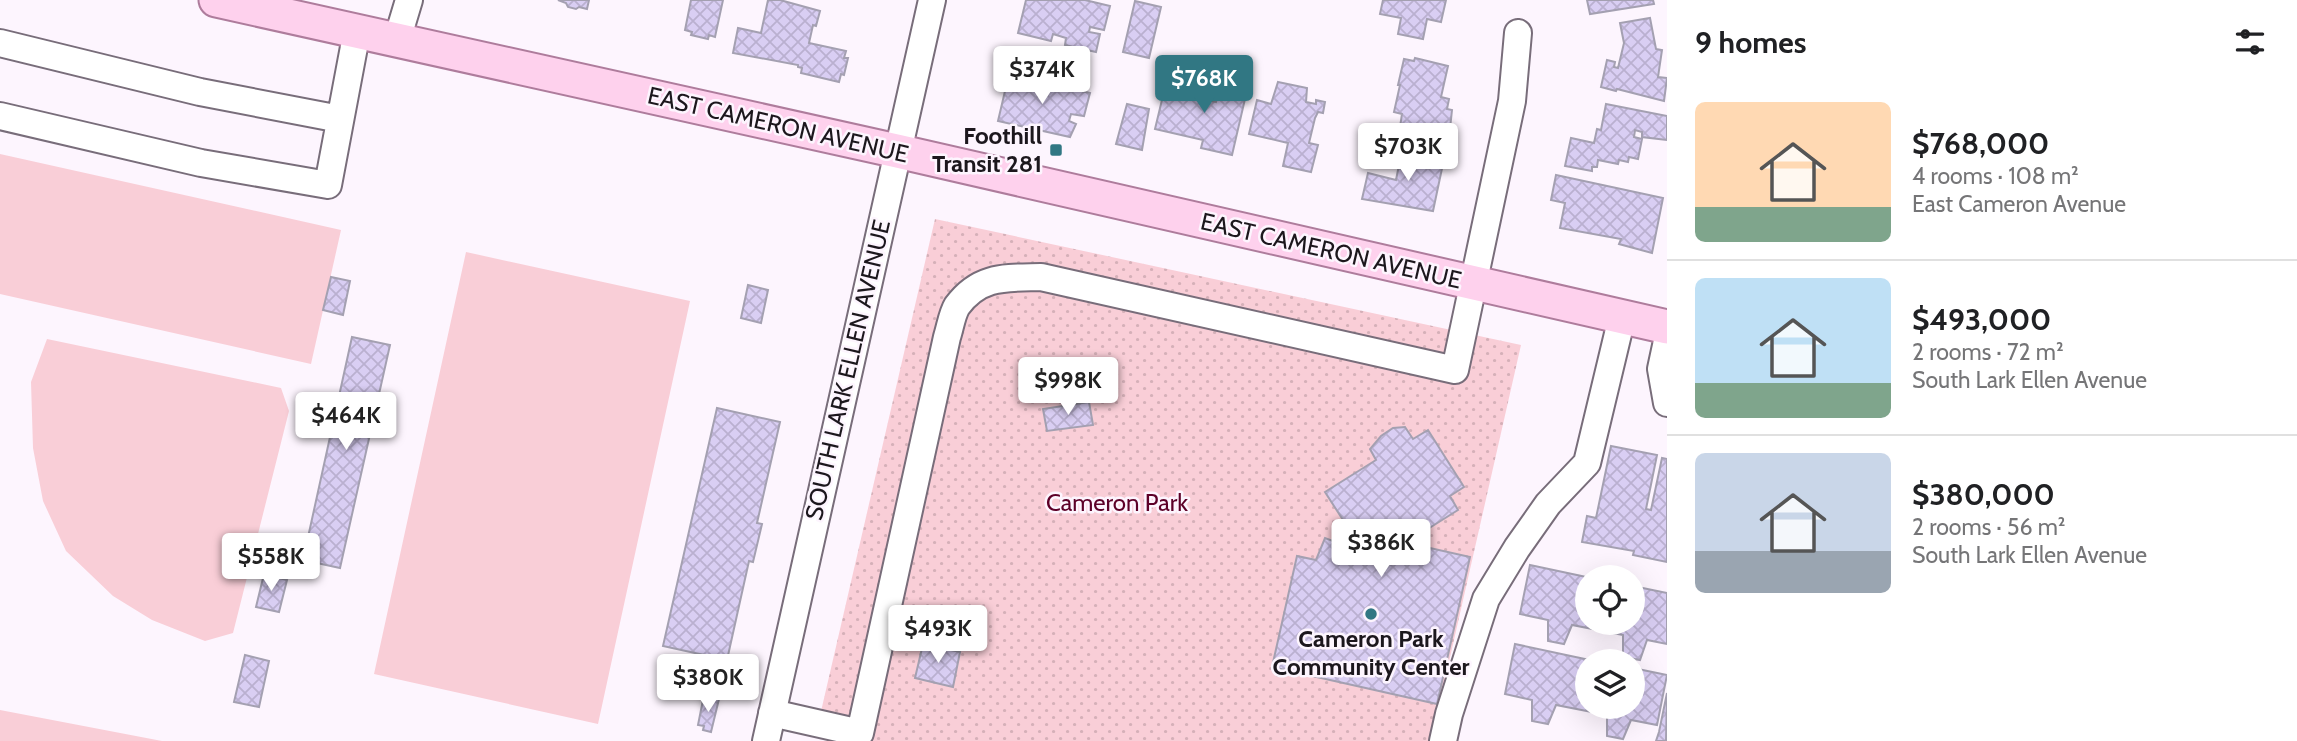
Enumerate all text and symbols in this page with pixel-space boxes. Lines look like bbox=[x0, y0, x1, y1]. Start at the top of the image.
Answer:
icon: filters bbox=[2231, 23, 2269, 61]
text: 9 homes bbox=[1695, 24, 1806, 61]
pin: $374K bbox=[993, 46, 1091, 106]
text: $374K bbox=[1009, 55, 1075, 83]
pin: $768K bbox=[1155, 55, 1253, 115]
text: $768K bbox=[1171, 64, 1237, 92]
street label: EAST CAMERON AVENUE bbox=[645, 80, 911, 169]
place label: Foothill Transit 281 bbox=[932, 121, 1042, 178]
pin: $703K bbox=[1359, 124, 1457, 183]
text: $768,000 bbox=[1912, 125, 2049, 162]
icon: home bbox=[1751, 130, 1835, 214]
text: $703K bbox=[1374, 132, 1442, 160]
marker: Foothill Transit 281 bbox=[1048, 142, 1064, 158]
text: 4 rooms · 108 m² bbox=[1912, 162, 2079, 190]
text: East Cameron Avenue bbox=[1912, 190, 2126, 218]
street label: EAST CAMERON AVENUE bbox=[1198, 206, 1464, 295]
street label: SOUTH LARK ELLEN AVENUE bbox=[799, 217, 896, 523]
text: $493,000 bbox=[1912, 301, 2051, 338]
icon: home bbox=[1751, 306, 1835, 390]
text: 2 rooms · 72 m² bbox=[1912, 338, 2064, 366]
pin: $998K bbox=[1019, 358, 1117, 417]
text: $998K bbox=[1034, 366, 1102, 394]
text: South Lark Ellen Avenue bbox=[1912, 366, 2147, 394]
pin: $464K bbox=[297, 392, 395, 452]
text: $464K bbox=[311, 401, 381, 429]
text: $380,000 bbox=[1912, 476, 2055, 513]
icon: home bbox=[1751, 481, 1835, 565]
park label: Cameron Park bbox=[1046, 488, 1188, 517]
text: 2 rooms · 56 m² bbox=[1912, 513, 2066, 541]
pin: $386K bbox=[1332, 520, 1430, 579]
text: $386K bbox=[1348, 528, 1414, 556]
pin: $558K bbox=[222, 534, 320, 593]
text: South Lark Ellen Avenue bbox=[1912, 541, 2147, 569]
text: $558K bbox=[238, 542, 304, 570]
map controls bbox=[1575, 565, 1645, 719]
button: locate bbox=[1575, 565, 1645, 635]
pin: $493K bbox=[889, 606, 987, 665]
marker: Cameron Park Community Center bbox=[1363, 606, 1379, 622]
text: $493K bbox=[904, 614, 972, 642]
place label: Cameron Park Community Center bbox=[1273, 624, 1469, 681]
button: layers bbox=[1575, 649, 1645, 719]
pin: $380K bbox=[659, 654, 757, 714]
text: $380K bbox=[673, 663, 743, 691]

